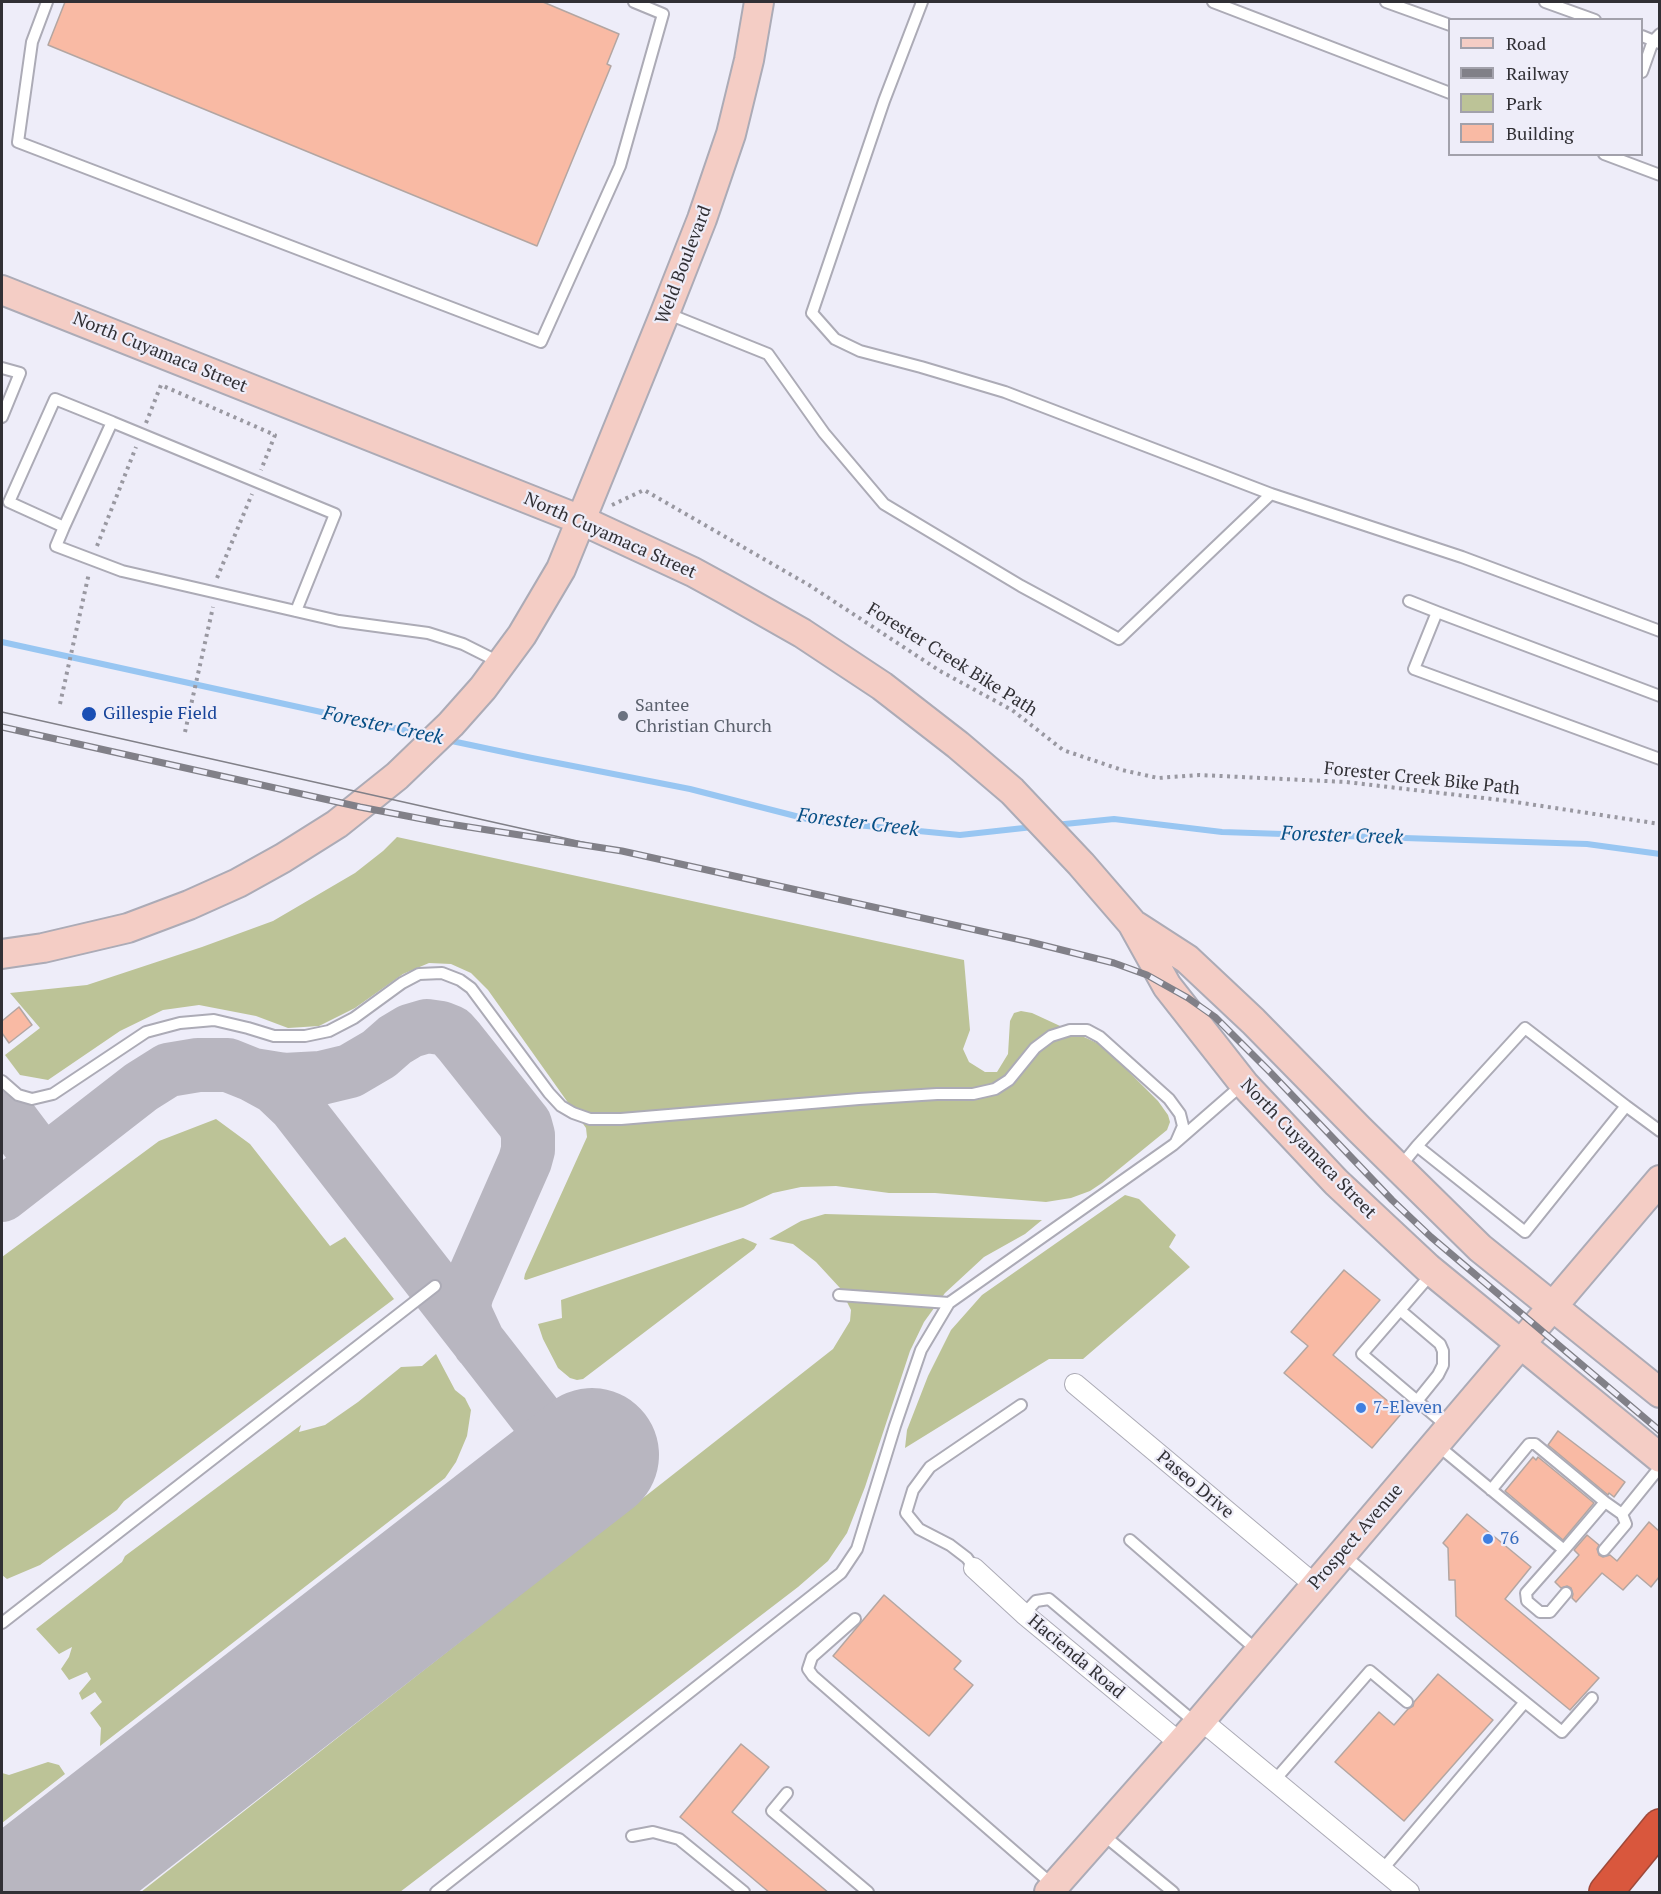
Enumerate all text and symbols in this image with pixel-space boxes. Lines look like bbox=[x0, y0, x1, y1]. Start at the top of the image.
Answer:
legend bbox=[1448, 18, 1643, 156]
text: Road bbox=[1506, 31, 1546, 55]
text: Railway bbox=[1506, 61, 1569, 85]
text: Park bbox=[1506, 91, 1542, 115]
text: Building bbox=[1506, 121, 1574, 145]
street label: Weld Boulevard bbox=[652, 203, 716, 327]
street label: North Cuyamaca Street bbox=[70, 308, 250, 398]
street label: North Cuyamaca Street bbox=[521, 488, 699, 584]
street label: Forester Creek Bike Path bbox=[863, 599, 1041, 721]
place label: Santee Christian Church bbox=[635, 695, 772, 738]
water label: Forester Creek bbox=[321, 702, 445, 750]
place label: Gillespie Field bbox=[103, 703, 217, 725]
marker: Gillespie Field bbox=[80, 705, 98, 723]
marker: Santee Christian Church bbox=[616, 709, 630, 723]
street label: Forester Creek Bike Path bbox=[1323, 758, 1521, 800]
water label: Forester Creek bbox=[796, 804, 920, 842]
water label: Forester Creek bbox=[1280, 822, 1404, 850]
street label: North Cuyamaca Street bbox=[1236, 1075, 1380, 1223]
place label: 7-Eleven bbox=[1373, 1397, 1442, 1419]
marker: 7-Eleven bbox=[1354, 1401, 1368, 1415]
street label: Paseo Drive bbox=[1152, 1447, 1238, 1523]
street label: Prospect Avenue bbox=[1304, 1480, 1408, 1594]
place label: 76 bbox=[1500, 1528, 1519, 1550]
marker: 76 bbox=[1481, 1532, 1495, 1546]
street label: Hacienda Road bbox=[1023, 1610, 1129, 1704]

